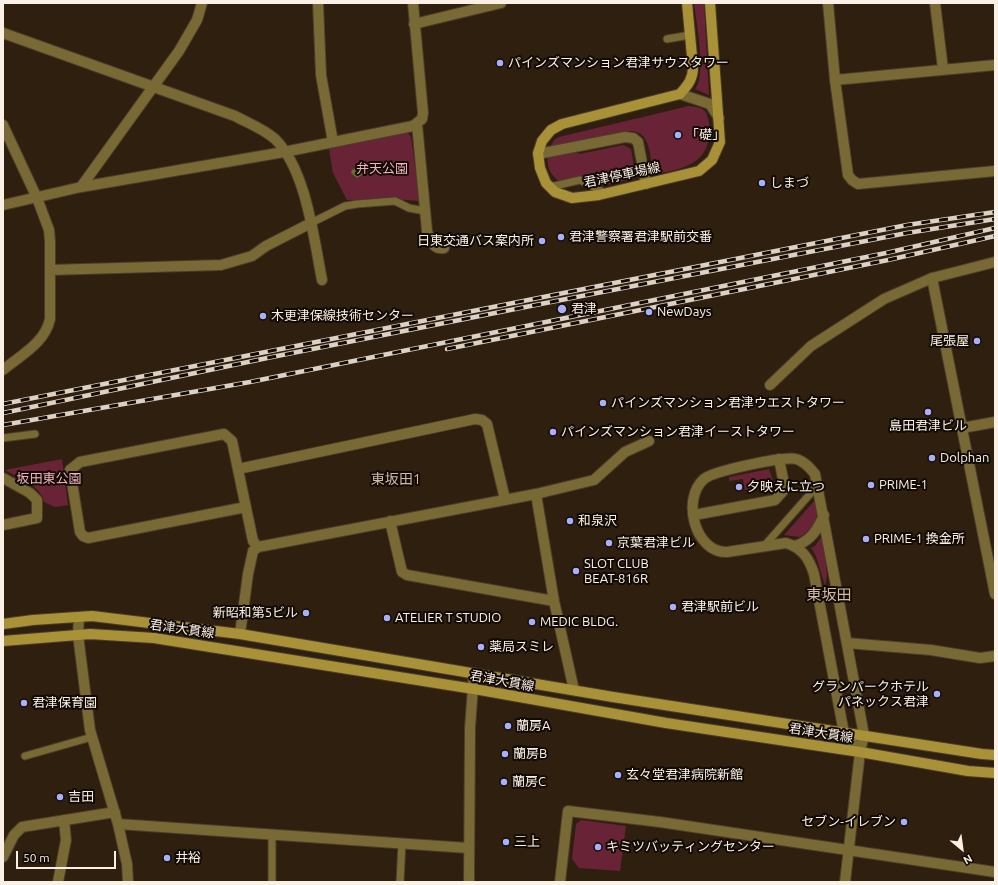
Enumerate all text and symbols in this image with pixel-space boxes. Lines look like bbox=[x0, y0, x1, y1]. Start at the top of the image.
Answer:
place label: パインズマンション君津サウスタワー bbox=[508, 55, 729, 71]
marker: パインズマンション君津サウスタワー bbox=[495, 58, 505, 68]
place label: 「礎」 bbox=[686, 127, 725, 143]
marker: 「礎」 bbox=[673, 130, 683, 140]
street label: 君津停車場線 bbox=[582, 159, 662, 191]
park label: 弁天公園 bbox=[356, 161, 408, 177]
place label: しまづ bbox=[770, 175, 809, 191]
marker: しまづ bbox=[757, 178, 767, 188]
place label: 君津警察署君津駅前交番 bbox=[569, 229, 712, 245]
marker: 君津警察署君津駅前交番 bbox=[556, 232, 566, 242]
place label: 日東交通バス案内所 bbox=[417, 233, 534, 249]
marker: 日東交通バス案内所 bbox=[537, 236, 547, 246]
place label: 君津 bbox=[571, 301, 597, 317]
marker: 君津 bbox=[556, 303, 568, 315]
place label: NewDays bbox=[657, 304, 711, 320]
marker: NewDays bbox=[644, 307, 654, 317]
place label: 木更津保線技術センター bbox=[271, 308, 414, 324]
marker: 木更津保線技術センター bbox=[258, 311, 268, 321]
place label: 尾張屋 bbox=[930, 333, 969, 349]
marker: 尾張屋 bbox=[972, 336, 982, 346]
place label: パインズマンション君津ウエストタワー bbox=[611, 395, 845, 411]
marker: パインズマンション君津ウエストタワー bbox=[598, 398, 608, 408]
marker: 島田君津ビル bbox=[923, 407, 933, 417]
place label: 島田君津ビル bbox=[889, 418, 967, 434]
place label: パインズマンション君津イーストタワー bbox=[561, 424, 795, 440]
marker: パインズマンション君津イーストタワー bbox=[548, 427, 558, 437]
place label: Dolphan bbox=[940, 450, 989, 466]
marker: Dolphan bbox=[927, 453, 937, 463]
park label: 坂田東公園 bbox=[17, 471, 81, 487]
district label: 東坂田1 bbox=[371, 471, 421, 487]
place label: PRIME-1 bbox=[879, 477, 928, 493]
place label: 夕映えに立つ bbox=[747, 479, 825, 495]
marker: PRIME-1 bbox=[866, 480, 876, 490]
marker: 夕映えに立つ bbox=[734, 482, 744, 492]
place label: 和泉沢 bbox=[578, 513, 617, 529]
marker: 和泉沢 bbox=[565, 516, 575, 526]
place label: PRIME-1 換金所 bbox=[874, 531, 965, 547]
marker: PRIME-1 換金所 bbox=[861, 534, 871, 544]
place label: 京葉君津ビル bbox=[617, 535, 695, 551]
marker: 京葉君津ビル bbox=[604, 538, 614, 548]
place label: SLOT CLUB BEAT-816R bbox=[584, 556, 649, 587]
marker: SLOT CLUB BEAT-816R bbox=[571, 566, 581, 576]
district label: 東坂田 bbox=[807, 586, 851, 604]
place label: 君津駅前ビル bbox=[681, 599, 759, 615]
marker: 君津駅前ビル bbox=[668, 602, 678, 612]
place label: 新昭和第5ビル bbox=[213, 605, 298, 621]
marker: 新昭和第5ビル bbox=[301, 608, 311, 618]
place label: ATELIER T STUDIO bbox=[395, 610, 501, 626]
marker: ATELIER T STUDIO bbox=[382, 613, 392, 623]
place label: MEDIC BLDG. bbox=[540, 614, 618, 630]
street label: 君津大貫線 bbox=[149, 617, 215, 641]
marker: MEDIC BLDG. bbox=[527, 617, 537, 627]
place label: 薬局スミレ bbox=[489, 639, 554, 655]
marker: 薬局スミレ bbox=[476, 642, 486, 652]
street label: 君津大貫線 bbox=[469, 668, 535, 694]
place label: グランパークホテル パネックス君津 bbox=[812, 679, 929, 710]
marker: グランパークホテル パネックス君津 bbox=[932, 689, 942, 699]
place label: 君津保育園 bbox=[32, 695, 97, 711]
marker: 君津保育園 bbox=[19, 698, 29, 708]
place label: 蘭房A bbox=[516, 718, 550, 734]
street label: 君津大貫線 bbox=[788, 720, 854, 746]
marker: 蘭房A bbox=[503, 721, 513, 731]
place label: 蘭房B bbox=[513, 746, 547, 762]
marker: 蘭房B bbox=[500, 749, 510, 759]
place label: 玄々堂君津病院新館 bbox=[626, 767, 743, 783]
marker: 玄々堂君津病院新館 bbox=[613, 770, 623, 780]
place label: 蘭房C bbox=[512, 774, 546, 790]
marker: 蘭房C bbox=[499, 777, 509, 787]
place label: 吉田 bbox=[68, 789, 94, 805]
marker: 吉田 bbox=[55, 792, 65, 802]
place label: セブン-イレブン bbox=[801, 814, 896, 830]
marker: セブン-イレブン bbox=[899, 817, 909, 827]
north arrow bbox=[942, 829, 982, 869]
place label: 三上 bbox=[514, 834, 540, 850]
marker: 三上 bbox=[501, 837, 511, 847]
place label: キミツバッティングセンター bbox=[606, 839, 775, 855]
marker: キミツバッティングセンター bbox=[593, 842, 603, 852]
scale bar bbox=[18, 843, 118, 869]
place label: 井裕 bbox=[175, 850, 201, 866]
text: 50 m bbox=[23, 851, 50, 864]
text: N bbox=[961, 852, 974, 867]
marker: 井裕 bbox=[162, 853, 172, 863]

